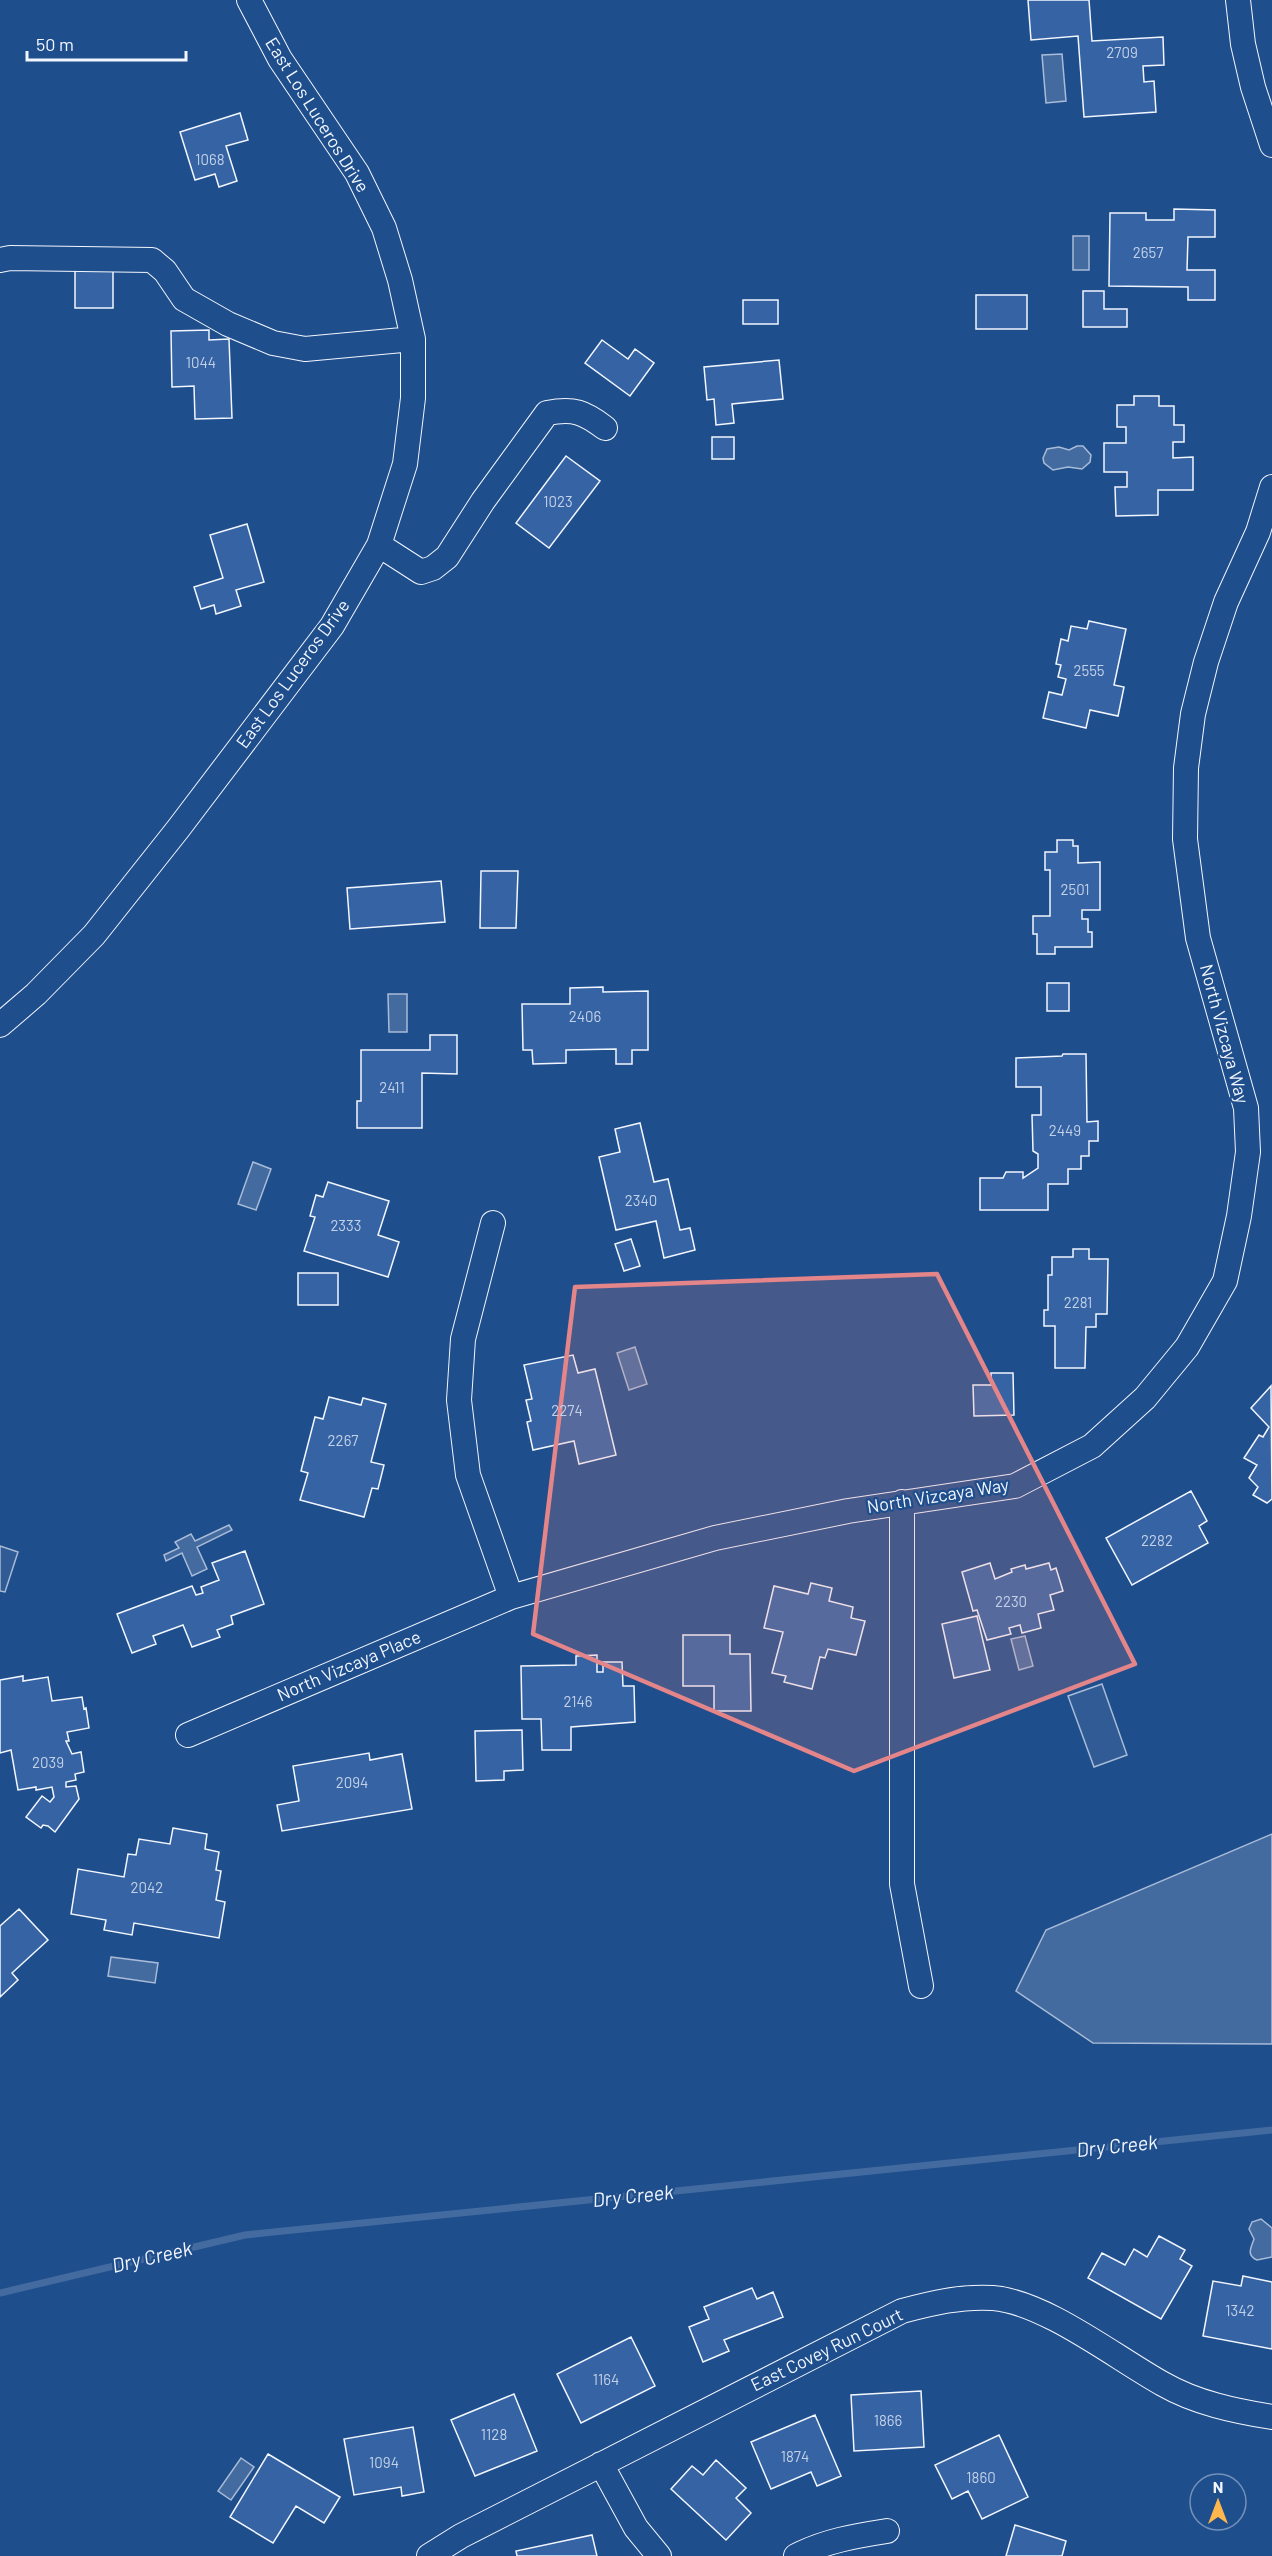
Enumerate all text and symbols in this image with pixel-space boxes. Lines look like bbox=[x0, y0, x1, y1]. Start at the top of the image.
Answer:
scale bar bbox=[27, 24, 186, 62]
text: 50 m bbox=[36, 33, 74, 55]
street label: East Los Luceros Drive bbox=[261, 33, 374, 196]
house number: 2709 bbox=[1106, 43, 1138, 61]
house number: 1068 bbox=[195, 150, 225, 168]
house number: 2657 bbox=[1133, 243, 1163, 261]
house number: 1044 bbox=[186, 353, 216, 371]
house number: 1023 bbox=[543, 492, 573, 510]
street label: East Los Luceros Drive bbox=[231, 595, 354, 752]
house number: 2555 bbox=[1073, 661, 1105, 679]
house number: 2501 bbox=[1060, 880, 1090, 898]
street label: North Vizcaya Way bbox=[1196, 962, 1254, 1106]
house number: 2406 bbox=[569, 1007, 601, 1025]
house number: 2411 bbox=[379, 1078, 405, 1096]
house number: 2449 bbox=[1049, 1121, 1081, 1139]
house number: 2340 bbox=[625, 1191, 657, 1209]
house number: 2333 bbox=[330, 1216, 362, 1234]
house number: 2281 bbox=[1064, 1293, 1092, 1311]
house number: 2274 bbox=[551, 1401, 583, 1419]
house number: 2267 bbox=[328, 1431, 358, 1449]
street label: North Vizcaya Way bbox=[865, 1473, 1010, 1517]
house number: 2282 bbox=[1141, 1531, 1173, 1549]
house number: 2230 bbox=[995, 1592, 1027, 1610]
street label: North Vizcaya Place bbox=[273, 1625, 424, 1705]
house number: 2146 bbox=[563, 1692, 593, 1710]
house number: 2039 bbox=[32, 1753, 64, 1771]
house number: 2094 bbox=[336, 1773, 368, 1791]
house number: 2042 bbox=[131, 1878, 163, 1896]
water label: Dry Creek bbox=[1075, 2129, 1159, 2161]
water label: Dry Creek bbox=[591, 2179, 675, 2211]
water label: Dry Creek bbox=[109, 2235, 194, 2277]
house number: 1342 bbox=[1225, 2301, 1255, 2319]
street label: East Covey Run Court bbox=[747, 2303, 906, 2395]
house number: 1164 bbox=[593, 2370, 619, 2388]
house number: 1866 bbox=[874, 2411, 902, 2429]
house number: 1128 bbox=[481, 2425, 507, 2443]
house number: 1874 bbox=[781, 2447, 809, 2465]
house number: 1094 bbox=[369, 2453, 399, 2471]
house number: 1860 bbox=[966, 2468, 996, 2486]
north arrow bbox=[1188, 2472, 1248, 2532]
text: N bbox=[1213, 2477, 1223, 2496]

